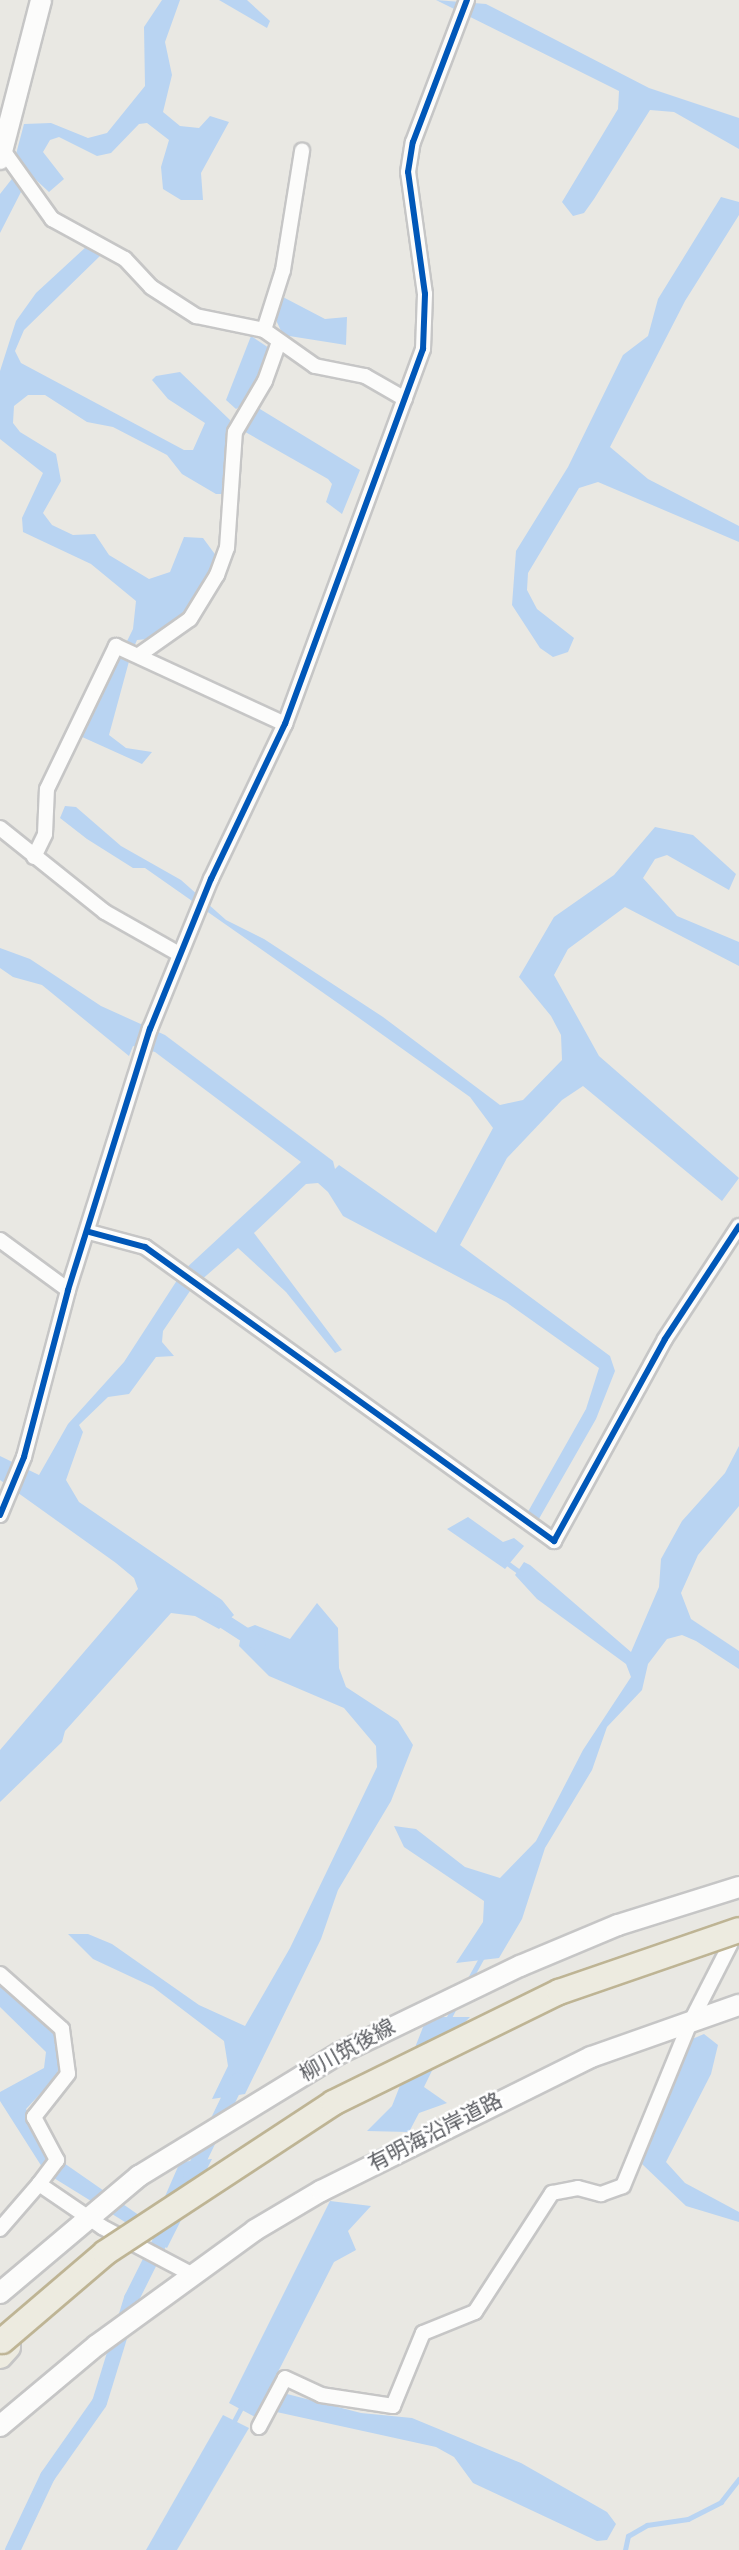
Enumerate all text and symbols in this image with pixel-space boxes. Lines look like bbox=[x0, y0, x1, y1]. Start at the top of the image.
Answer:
street label: 柳川筑後線 bbox=[295, 2014, 399, 2086]
street label: 有明海沿岸道路 bbox=[364, 2087, 506, 2177]

